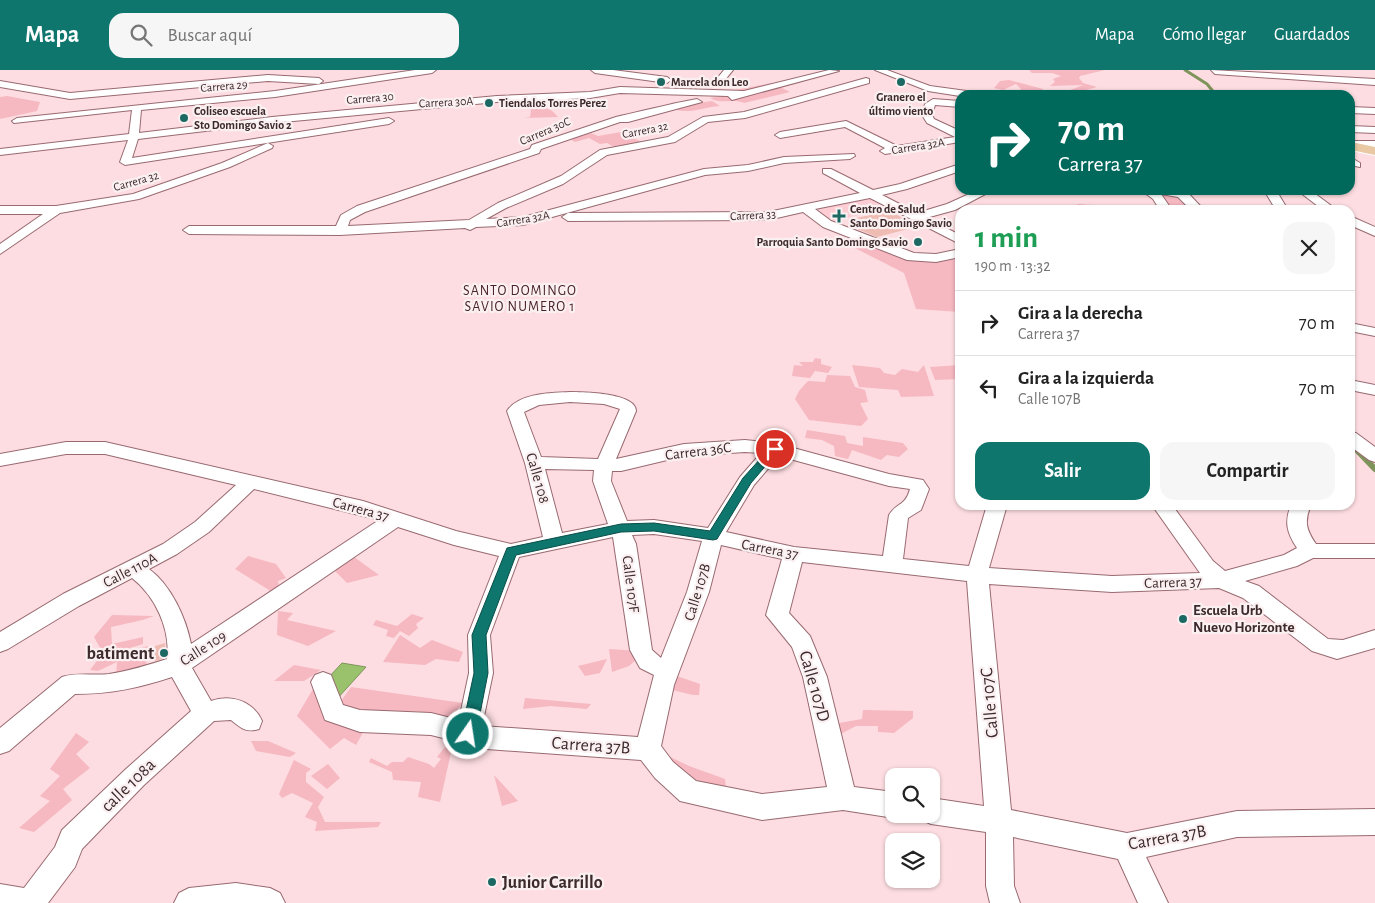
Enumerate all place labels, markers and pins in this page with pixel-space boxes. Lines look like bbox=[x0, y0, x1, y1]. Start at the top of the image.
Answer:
marker: Marcela don Leo bbox=[655, 76, 667, 88]
place label: Marcela don Leo bbox=[671, 76, 748, 88]
marker: Granero el último viento bbox=[895, 76, 907, 88]
place label: Granero el último viento bbox=[869, 91, 933, 117]
marker: Tiendalos Torres Perez bbox=[483, 97, 495, 109]
place label: Tiendalos Torres Perez bbox=[499, 97, 606, 109]
place label: Coliseo escuela Sto Domingo Savio 2 bbox=[194, 105, 292, 131]
marker: Coliseo escuela Sto Domingo Savio 2 bbox=[178, 112, 190, 124]
place label: Centro de Salud Santo Domingo Savio bbox=[850, 203, 952, 229]
marker: Centro de Salud Santo Domingo Savio bbox=[832, 209, 846, 223]
place label: Parroquia Santo Domingo Savio bbox=[757, 236, 908, 248]
marker: Parroquia Santo Domingo Savio bbox=[912, 236, 924, 248]
pin bbox=[754, 428, 796, 470]
place label: Escuela Urb Nuevo Horizonte bbox=[1193, 603, 1295, 635]
marker: Escuela Urb Nuevo Horizonte bbox=[1177, 613, 1189, 625]
place label: batiment bbox=[87, 645, 154, 663]
marker: batiment bbox=[158, 647, 170, 659]
place label: Junior Carrillo bbox=[502, 874, 603, 892]
marker: Junior Carrillo bbox=[486, 876, 498, 888]

